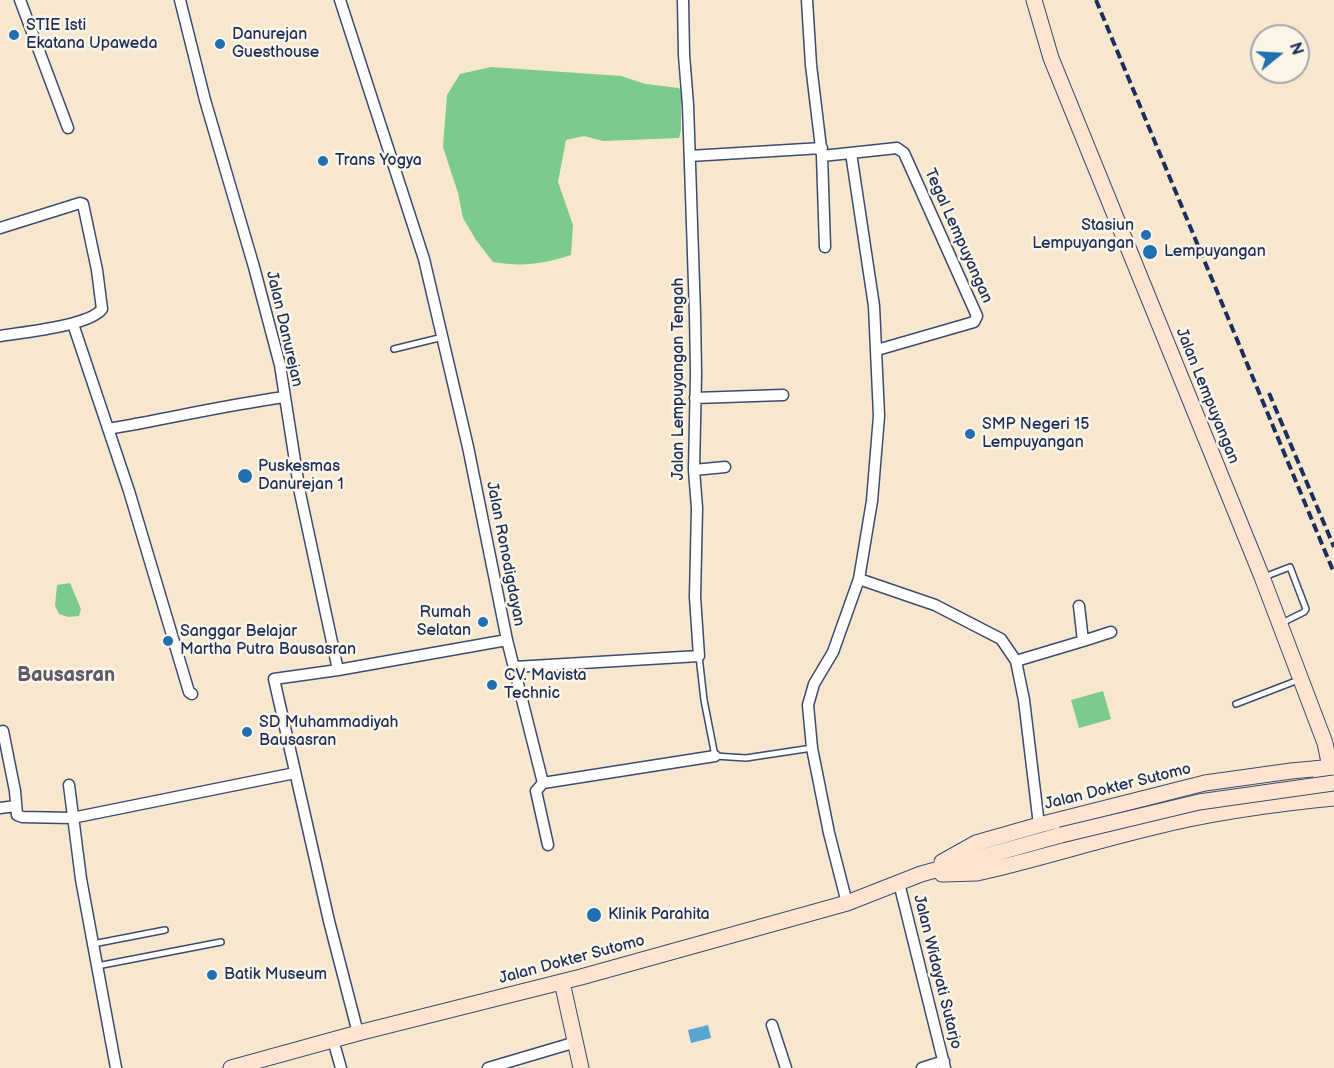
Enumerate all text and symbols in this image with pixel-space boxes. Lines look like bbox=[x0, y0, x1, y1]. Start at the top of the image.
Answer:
place label: STIE Isti Ekatana Upaweda bbox=[26, 16, 157, 54]
north arrow bbox=[1250, 24, 1310, 84]
place label: Danurejan Guesthouse bbox=[232, 25, 319, 63]
marker: STIE Isti Ekatana Upaweda bbox=[7, 28, 21, 42]
marker: Danurejan Guesthouse bbox=[213, 37, 227, 51]
text: N bbox=[1285, 40, 1307, 58]
place label: Trans Yogya bbox=[335, 151, 422, 171]
marker: Trans Yogya bbox=[316, 154, 330, 168]
street label: Tegal Lempuyangan bbox=[920, 166, 996, 306]
place label: Stasiun Lempuyangan bbox=[1032, 216, 1134, 254]
marker: Stasiun Lempuyangan bbox=[1139, 228, 1153, 242]
place label: Lempuyangan bbox=[1164, 242, 1266, 262]
marker: Lempuyangan bbox=[1141, 243, 1159, 261]
street label: Jalan Danurejan bbox=[261, 269, 307, 389]
street label: Jalan Lempuyangan Tengah bbox=[669, 278, 689, 480]
street label: Jalan Lempuyangan bbox=[1171, 325, 1243, 467]
place label: SMP Negeri 15 Lempuyangan bbox=[982, 415, 1089, 453]
marker: SMP Negeri 15 Lempuyangan bbox=[963, 427, 977, 441]
place label: Puskesmas Danurejan 1 bbox=[258, 457, 344, 495]
marker: Puskesmas Danurejan 1 bbox=[236, 467, 254, 485]
street label: Jalan Ronodigdayan bbox=[482, 480, 528, 628]
place label: Rumah Selatan bbox=[417, 603, 471, 641]
marker: Rumah Selatan bbox=[476, 615, 490, 629]
place label: Sanggar Belajar Martha Putra Bausasran bbox=[180, 622, 356, 660]
marker: Sanggar Belajar Martha Putra Bausasran bbox=[161, 634, 175, 648]
district label: Bausasran bbox=[17, 664, 115, 688]
place label: CV. Mavista Technic bbox=[504, 666, 587, 704]
marker: CV. Mavista Technic bbox=[485, 678, 499, 692]
place label: SD Muhammadiyah Bausasran bbox=[259, 713, 398, 751]
marker: SD Muhammadiyah Bausasran bbox=[240, 725, 254, 739]
street label: Jalan Dokter Sutomo bbox=[1043, 760, 1193, 814]
street label: Jalan Widayati Sutarjo bbox=[909, 893, 965, 1051]
place label: Klinik Parahita bbox=[608, 905, 710, 925]
marker: Klinik Parahita bbox=[585, 906, 603, 924]
street label: Jalan Dokter Sutomo bbox=[497, 931, 647, 989]
place label: Batik Museum bbox=[224, 965, 327, 985]
marker: Batik Museum bbox=[205, 968, 219, 982]

